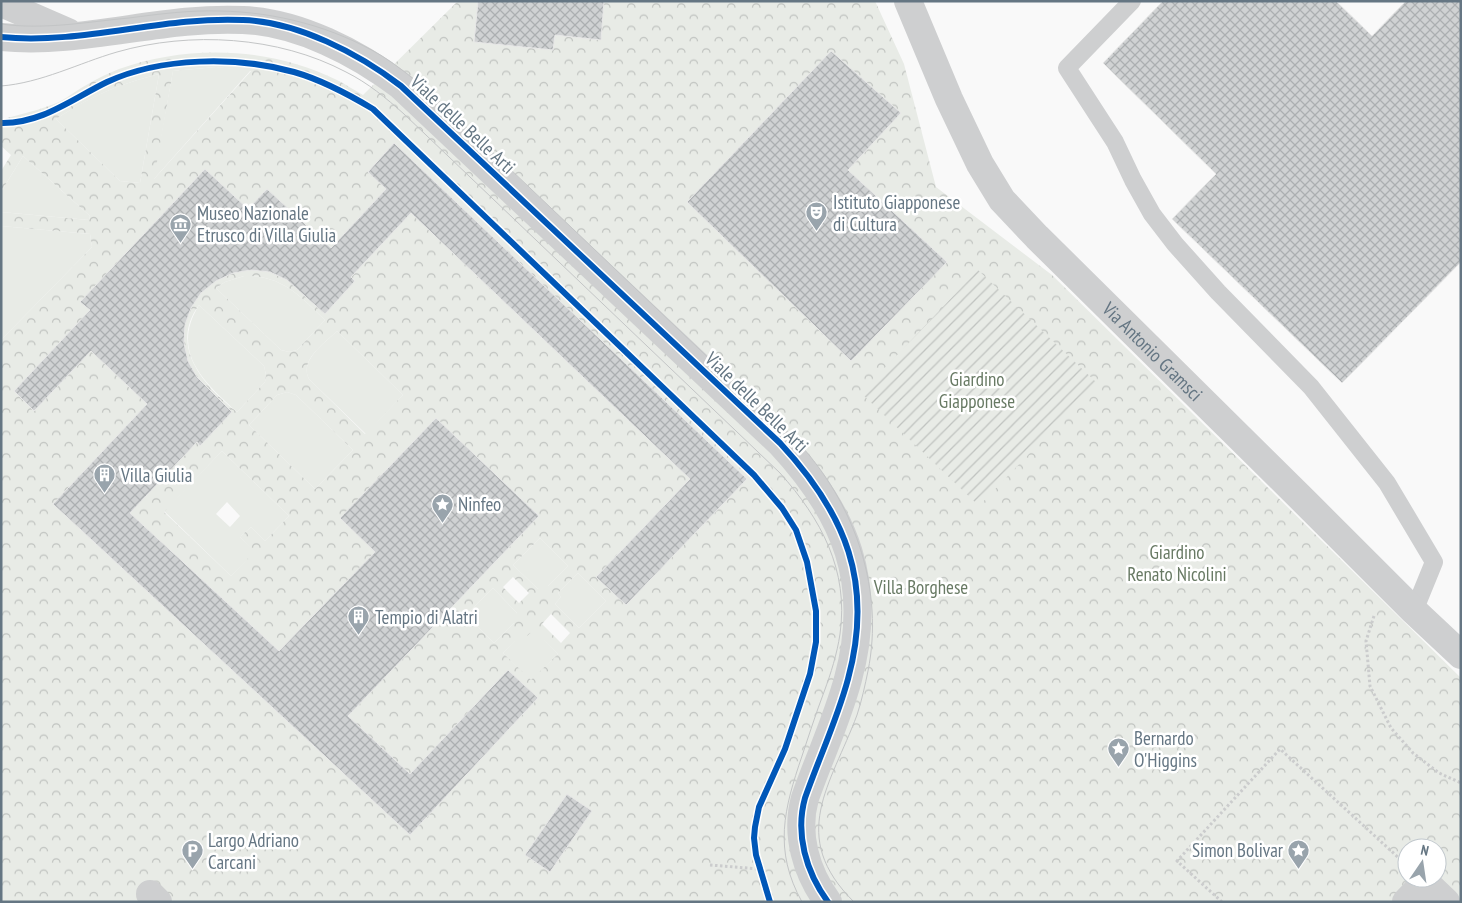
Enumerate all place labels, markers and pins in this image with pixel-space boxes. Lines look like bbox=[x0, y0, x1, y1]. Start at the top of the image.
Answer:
place label: Istituto Giapponese di Cultura bbox=[833, 190, 960, 236]
place label: Museo Nazionale Etrusco di Villa Giulia bbox=[197, 201, 336, 247]
theatre icon: Istituto Giapponese di Cultura bbox=[805, 201, 829, 232]
museum icon: Museo Nazionale Etrusco di Villa Giulia bbox=[169, 212, 193, 243]
building icon: Villa Giulia bbox=[93, 463, 117, 494]
place label: Villa Giulia bbox=[120, 463, 192, 487]
place icon: Ninfeo bbox=[430, 492, 454, 523]
place label: Ninfeo bbox=[458, 492, 501, 516]
building icon: Tempio di Alatri bbox=[347, 605, 371, 636]
place label: Tempio di Alatri bbox=[375, 605, 478, 629]
place label: Bernardo O'Higgins bbox=[1134, 726, 1197, 772]
place icon: Bernardo O'Higgins bbox=[1106, 737, 1130, 768]
place label: Largo Adriano Carcani bbox=[208, 828, 299, 874]
place label: Simon Bolivar bbox=[1192, 838, 1284, 862]
place icon: Simon Bolivar bbox=[1287, 838, 1311, 869]
parking icon: Largo Adriano Carcani bbox=[180, 839, 204, 870]

